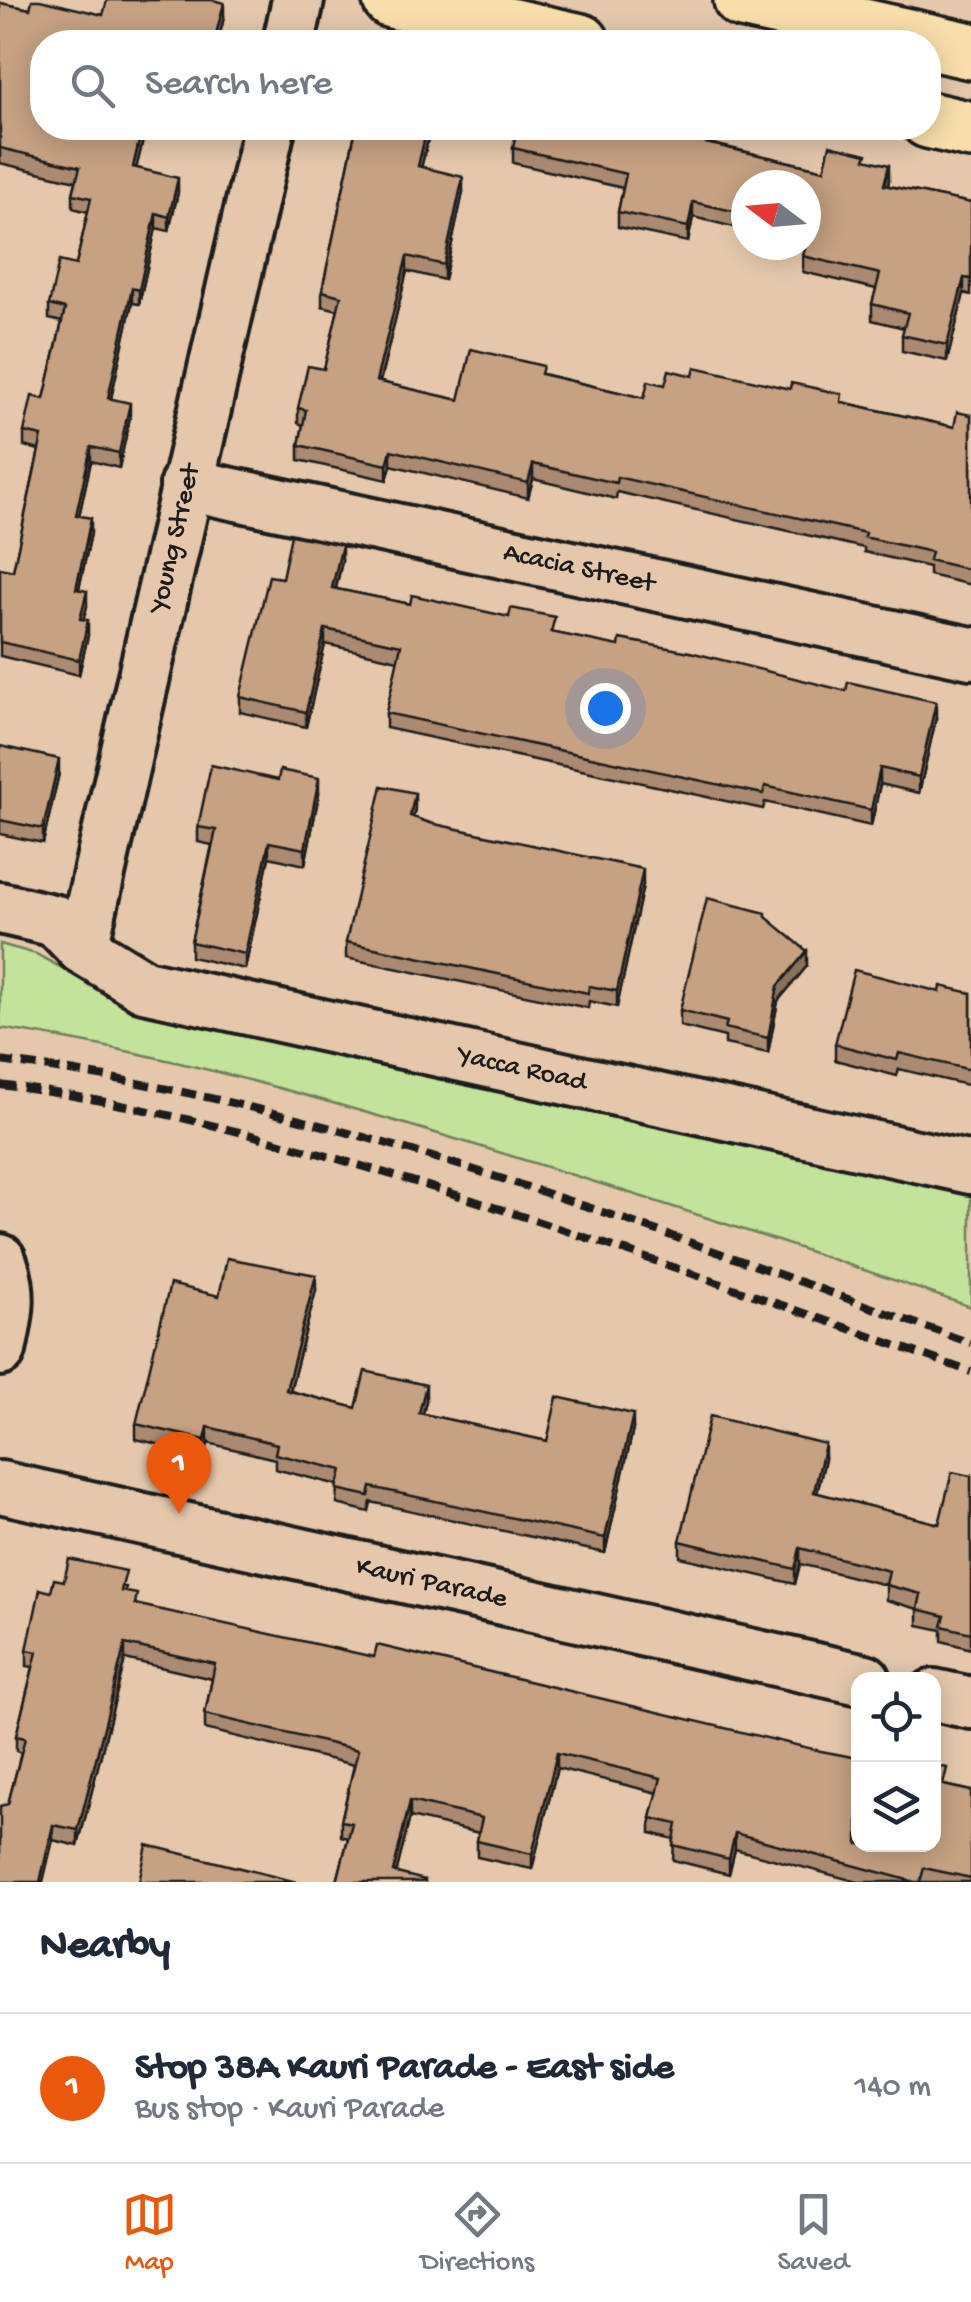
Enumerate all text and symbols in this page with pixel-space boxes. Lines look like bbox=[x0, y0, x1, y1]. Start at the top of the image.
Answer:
search box bbox=[30, 30, 941, 140]
icon: search bbox=[65, 58, 120, 113]
text: Search here bbox=[145, 63, 332, 107]
north arrow bbox=[731, 170, 821, 260]
street label: Young Street bbox=[142, 459, 209, 619]
street label: Acacia Street bbox=[500, 536, 660, 601]
your location bbox=[580, 683, 631, 734]
street label: Yacca Road bbox=[452, 1038, 592, 1100]
pin: 1 bbox=[146, 1432, 212, 1514]
street label: Kauri Parade bbox=[353, 1550, 511, 1616]
map controls bbox=[851, 1672, 941, 1852]
button: locate bbox=[851, 1672, 941, 1762]
button: layers bbox=[851, 1762, 941, 1852]
text: Nearby bbox=[40, 1923, 170, 1972]
text: Stop 38A Kauri Parade - East side bbox=[135, 2047, 674, 2091]
text: 1 bbox=[66, 2069, 79, 2107]
text: 140 m bbox=[854, 2069, 931, 2107]
text: Bus stop · Kauri Parade bbox=[135, 2091, 444, 2129]
tab: Map bbox=[122, 2187, 177, 2280]
tab: Directions bbox=[420, 2187, 534, 2280]
tab: Saved bbox=[777, 2187, 849, 2280]

